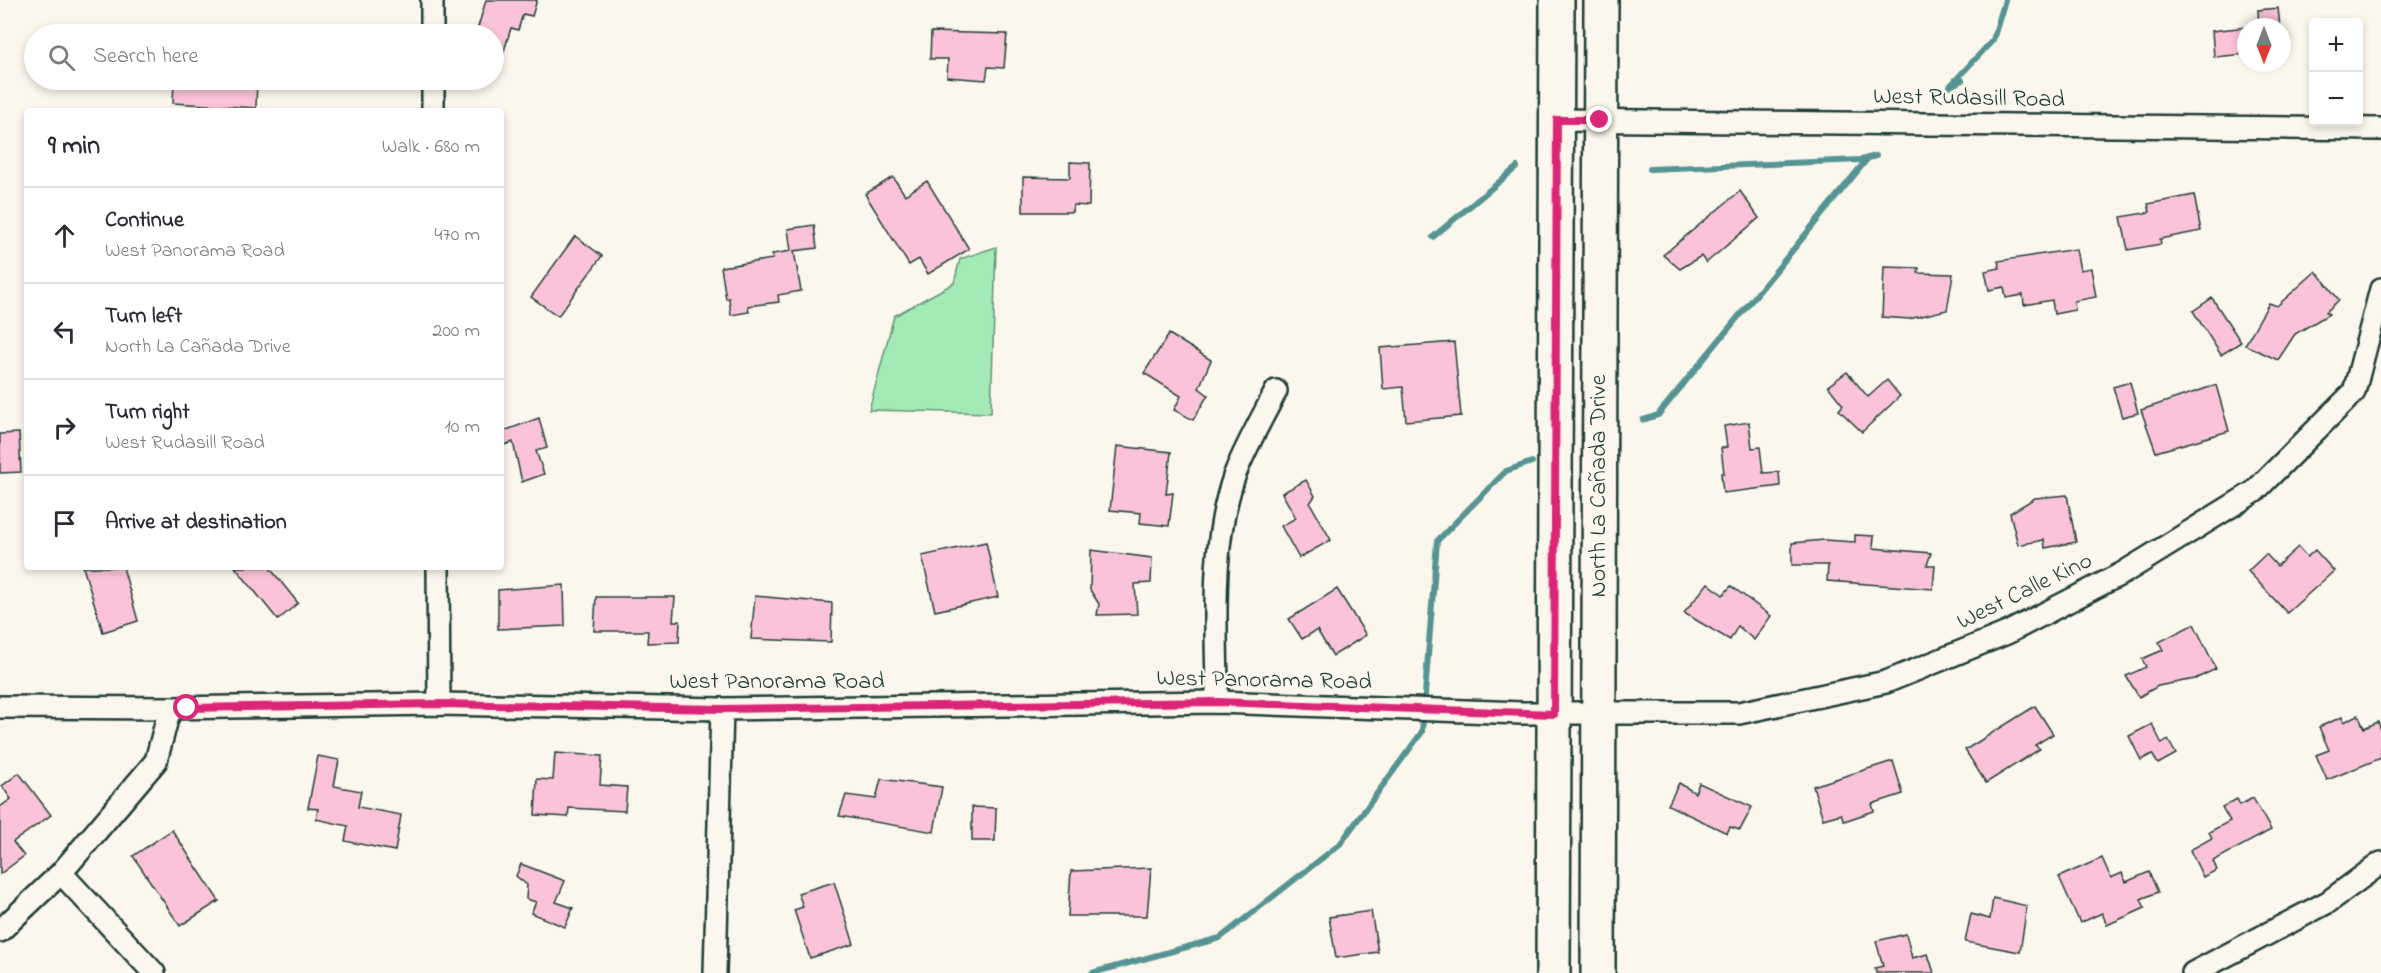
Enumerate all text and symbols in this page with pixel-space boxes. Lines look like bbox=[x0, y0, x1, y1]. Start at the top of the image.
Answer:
north arrow bbox=[2237, 18, 2291, 72]
map controls bbox=[2309, 18, 2363, 126]
button: + bbox=[2309, 18, 2363, 72]
search box bbox=[24, 24, 504, 90]
icon: search bbox=[45, 41, 78, 74]
text: Search here bbox=[93, 41, 198, 73]
button: − bbox=[2309, 72, 2363, 126]
street label: West Rudasill Road bbox=[1873, 80, 2066, 118]
route end bbox=[1586, 106, 1612, 132]
text: 9 min bbox=[48, 128, 100, 166]
text: Walk · 680 m bbox=[382, 133, 480, 162]
text: Continue bbox=[105, 205, 184, 237]
icon: ahead bbox=[48, 219, 81, 252]
text: 470 m bbox=[434, 221, 480, 250]
text: West Panorama Road bbox=[105, 237, 285, 266]
text: Turn left bbox=[105, 301, 182, 333]
icon: left bbox=[48, 315, 81, 348]
text: 200 m bbox=[432, 317, 480, 346]
text: North La Cañada Drive bbox=[105, 333, 291, 362]
street label: North La Cañada Drive bbox=[1582, 374, 1617, 597]
text: Turn right bbox=[105, 397, 190, 429]
icon: right bbox=[48, 411, 81, 444]
text: 10 m bbox=[444, 413, 480, 442]
text: West Rudasill Road bbox=[105, 429, 265, 458]
icon: arrive bbox=[48, 507, 81, 540]
text: Arrive at destination bbox=[105, 507, 287, 539]
street label: West Calle Kino bbox=[1951, 544, 2099, 640]
street label: West Panorama Road bbox=[1156, 662, 1373, 700]
street label: West Panorama Road bbox=[669, 665, 885, 700]
route start bbox=[173, 694, 199, 720]

